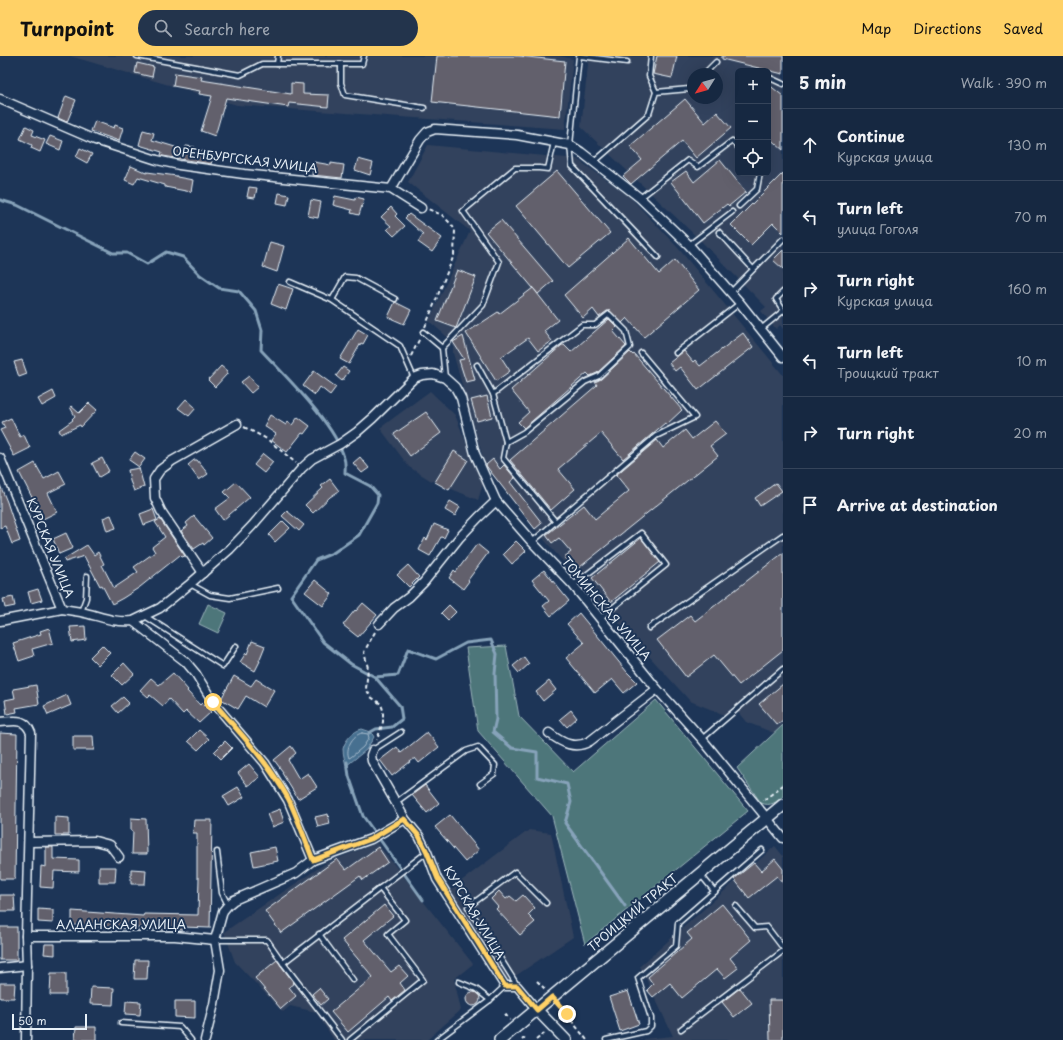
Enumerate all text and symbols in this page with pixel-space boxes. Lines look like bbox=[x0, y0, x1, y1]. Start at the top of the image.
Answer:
search box bbox=[138, 10, 418, 46]
text: Turnpoint bbox=[20, 14, 114, 42]
icon: search bbox=[152, 17, 174, 39]
text: Search here bbox=[184, 17, 270, 40]
text: Map bbox=[861, 18, 891, 39]
text: Directions bbox=[913, 18, 981, 39]
text: Saved bbox=[1003, 18, 1043, 39]
north arrow bbox=[687, 68, 723, 104]
map controls bbox=[735, 68, 771, 176]
button: + bbox=[735, 68, 771, 104]
text: 5 min bbox=[799, 69, 846, 95]
text: Walk · 390 m bbox=[961, 73, 1047, 92]
button: − bbox=[735, 104, 771, 140]
text: Continue bbox=[837, 124, 905, 147]
icon: ahead bbox=[799, 134, 821, 156]
text: 130 m bbox=[1008, 135, 1047, 154]
button: locate bbox=[735, 140, 771, 176]
street label: ОРЕНБУРГСКАЯ УЛИЦА bbox=[172, 141, 319, 177]
text: Курская улица bbox=[837, 147, 933, 166]
text: Turn left bbox=[837, 196, 903, 219]
icon: left bbox=[799, 206, 821, 228]
text: 70 m bbox=[1014, 207, 1047, 226]
text: улица Гоголя bbox=[837, 219, 919, 238]
text: Turn right bbox=[837, 268, 914, 291]
icon: right bbox=[799, 278, 821, 300]
text: 160 m bbox=[1008, 279, 1047, 298]
text: Курская улица bbox=[837, 291, 933, 310]
text: Turn left bbox=[837, 340, 903, 363]
icon: left bbox=[799, 350, 821, 372]
text: 10 m bbox=[1017, 351, 1047, 370]
text: Троицкий тракт bbox=[837, 363, 939, 382]
text: Turn right bbox=[837, 421, 914, 444]
icon: right bbox=[799, 422, 821, 444]
text: 20 m bbox=[1013, 423, 1047, 442]
text: Arrive at destination bbox=[837, 493, 998, 516]
icon: arrive bbox=[799, 494, 821, 516]
street label: КУРСКАЯ УЛИЦА bbox=[23, 495, 79, 600]
street label: ТОМИНСКАЯ УЛИЦА bbox=[558, 553, 656, 664]
route start bbox=[204, 693, 222, 711]
street label: КУРСКАЯ УЛИЦА bbox=[440, 862, 510, 963]
street label: ТРОИЦКИЙ ТРАКТ bbox=[583, 869, 682, 955]
street label: АЛДАНСКАЯ УЛИЦА bbox=[56, 915, 186, 933]
route end bbox=[558, 1005, 576, 1023]
scale bar bbox=[12, 1012, 87, 1031]
text: 50 m bbox=[18, 1012, 47, 1029]

